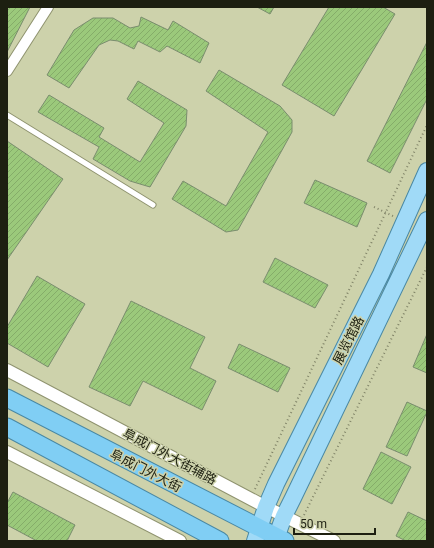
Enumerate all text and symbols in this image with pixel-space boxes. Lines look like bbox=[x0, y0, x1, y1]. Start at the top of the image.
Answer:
street label: 展览馆路 bbox=[330, 314, 367, 367]
street label: 阜成门外大街辅路 bbox=[120, 425, 220, 487]
street label: 阜成门外大街 bbox=[108, 445, 184, 495]
scale bar bbox=[294, 510, 375, 536]
text: 50 m bbox=[300, 517, 327, 531]

